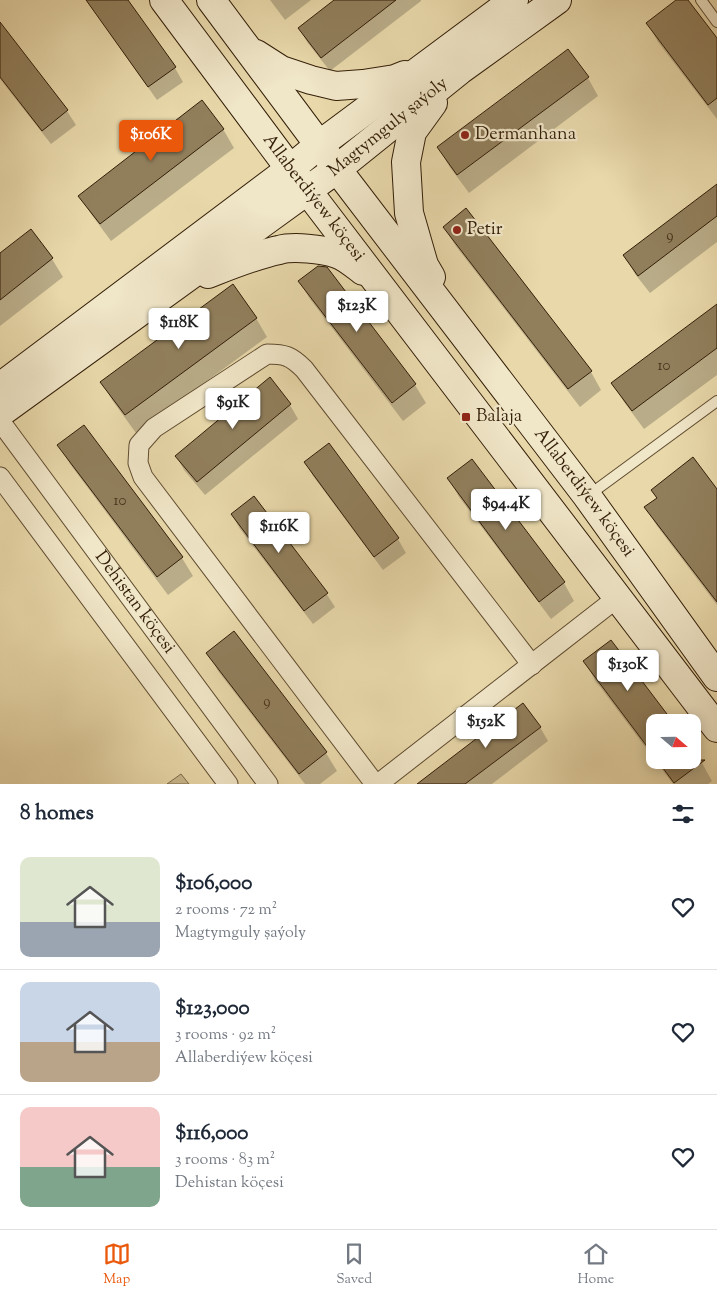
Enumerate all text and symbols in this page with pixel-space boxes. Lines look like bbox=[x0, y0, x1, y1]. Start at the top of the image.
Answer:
street label: Magtymguly şaýoly bbox=[323, 71, 454, 184]
pin: $106K bbox=[116, 120, 186, 162]
place label: Dermanhana bbox=[475, 122, 576, 148]
text: $106K bbox=[130, 124, 172, 147]
street label: Allaberdiýew köçesi bbox=[255, 129, 371, 268]
marker: Dermanhana bbox=[459, 129, 471, 141]
place label: Petir bbox=[467, 217, 503, 243]
marker: Petir bbox=[451, 224, 463, 236]
house number: 9 bbox=[666, 226, 674, 247]
pin: $123K bbox=[322, 290, 392, 333]
text: $123K bbox=[337, 295, 377, 318]
pin: $118K bbox=[144, 308, 214, 350]
text: $118K bbox=[160, 312, 199, 335]
house number: 10 bbox=[658, 356, 671, 377]
pin: $91K bbox=[203, 388, 263, 430]
text: $91K bbox=[216, 392, 250, 415]
place label: Balaja bbox=[476, 404, 522, 430]
marker: Balaja bbox=[460, 411, 472, 423]
street label: Allaberdiýew köçesi bbox=[527, 423, 640, 563]
pin: $94.4K bbox=[465, 488, 547, 531]
house number: 10 bbox=[114, 491, 127, 512]
text: $94.4K bbox=[482, 493, 530, 516]
pin: $116K bbox=[244, 512, 314, 554]
text: $116K bbox=[260, 516, 298, 539]
street label: Dehistan köçesi bbox=[87, 546, 181, 660]
pin: $130K bbox=[593, 650, 663, 692]
text: $130K bbox=[608, 654, 648, 677]
house number: 9 bbox=[263, 692, 271, 713]
pin: $152K bbox=[451, 706, 521, 749]
text: $152K bbox=[467, 711, 505, 734]
north arrow bbox=[646, 714, 701, 769]
map controls bbox=[646, 714, 701, 769]
text: 8 homes bbox=[20, 799, 94, 829]
icon: filters bbox=[669, 800, 697, 828]
text: $106,000 bbox=[175, 869, 252, 899]
icon: home bbox=[60, 877, 120, 937]
icon: heart bbox=[669, 893, 697, 921]
text: 2 rooms · 72 m² bbox=[175, 899, 277, 922]
text: Magtymguly şaýoly bbox=[175, 922, 306, 945]
text: $123,000 bbox=[175, 994, 250, 1024]
icon: home bbox=[60, 1002, 120, 1062]
icon: heart bbox=[669, 1018, 697, 1046]
text: 3 rooms · 92 m² bbox=[175, 1024, 276, 1047]
text: Allaberdiýew köçesi bbox=[175, 1047, 313, 1070]
text: $116,000 bbox=[175, 1119, 248, 1149]
icon: home bbox=[60, 1127, 120, 1187]
icon: heart bbox=[669, 1143, 697, 1171]
text: 3 rooms · 83 m² bbox=[175, 1149, 275, 1172]
text: Dehistan köçesi bbox=[175, 1172, 284, 1195]
tab: Map bbox=[103, 1240, 131, 1290]
tab: Saved bbox=[336, 1240, 372, 1290]
tab: Home bbox=[578, 1240, 614, 1290]

